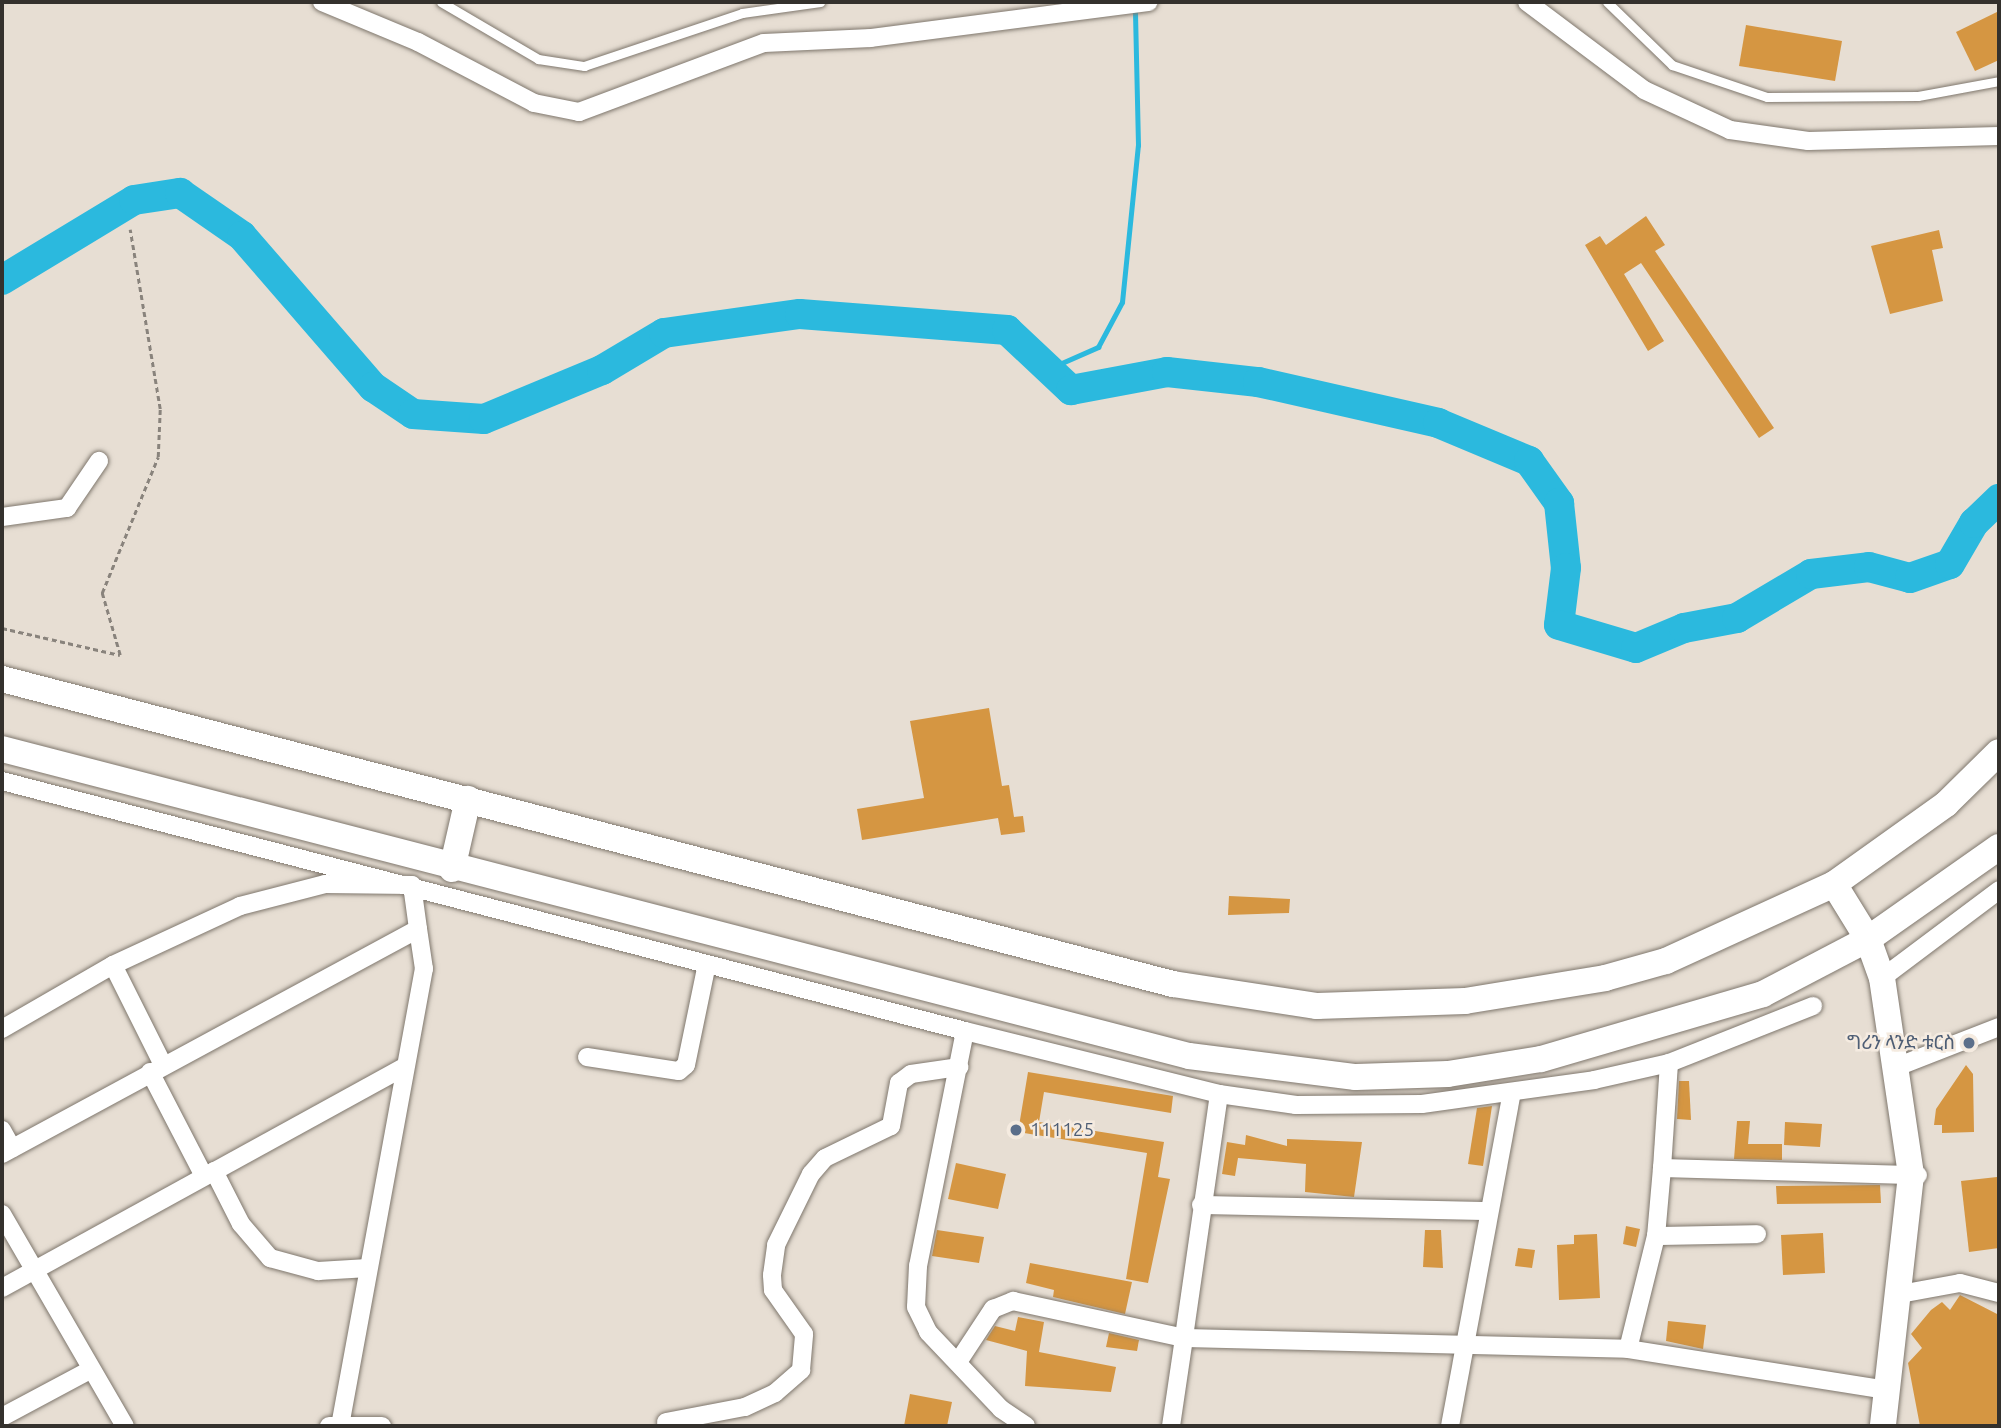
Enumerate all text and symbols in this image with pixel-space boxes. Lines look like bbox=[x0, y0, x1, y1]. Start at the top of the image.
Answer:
place label: ግሪን ላንድ ቱርስ bbox=[1847, 1032, 1955, 1054]
marker: ግሪን ላንድ ቱርስ bbox=[1961, 1035, 1977, 1051]
place label: 111125 bbox=[1030, 1119, 1094, 1141]
marker: 111125 bbox=[1008, 1122, 1024, 1138]

